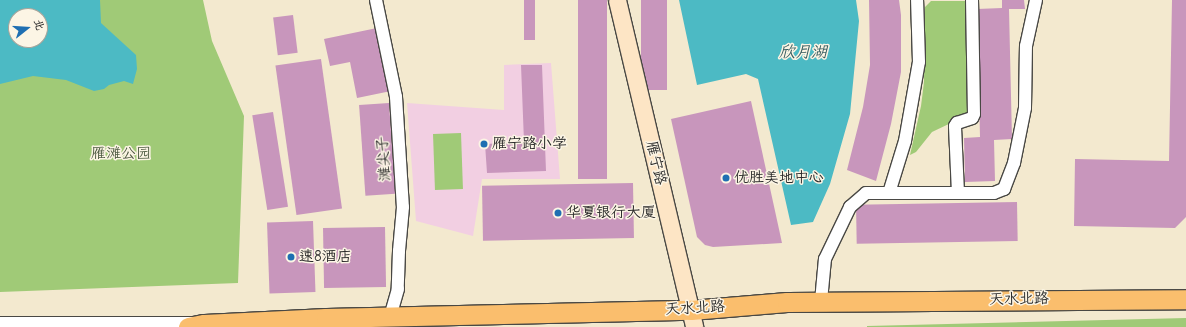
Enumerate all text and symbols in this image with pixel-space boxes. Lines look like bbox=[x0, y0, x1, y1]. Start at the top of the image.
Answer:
north arrow bbox=[8, 8, 48, 48]
text: 北 bbox=[31, 17, 47, 32]
water label: 欣月湖 bbox=[779, 42, 827, 62]
place label: 雁宁路小学 bbox=[492, 135, 567, 153]
street label: 滩尖子 bbox=[373, 136, 395, 182]
marker: 雁宁路小学 bbox=[479, 139, 489, 149]
street label: 雁宁路 bbox=[642, 139, 670, 187]
park label: 雁滩公园 bbox=[91, 145, 151, 163]
place label: 优胜美地中心 bbox=[734, 169, 824, 187]
marker: 优胜美地中心 bbox=[721, 173, 731, 183]
place label: 华夏银行大厦 bbox=[566, 204, 656, 222]
marker: 华夏银行大厦 bbox=[553, 208, 563, 218]
place label: 速8酒店 bbox=[299, 248, 352, 266]
marker: 速8酒店 bbox=[286, 252, 296, 262]
street label: 天水北路 bbox=[989, 289, 1049, 309]
street label: 天水北路 bbox=[665, 297, 725, 319]

